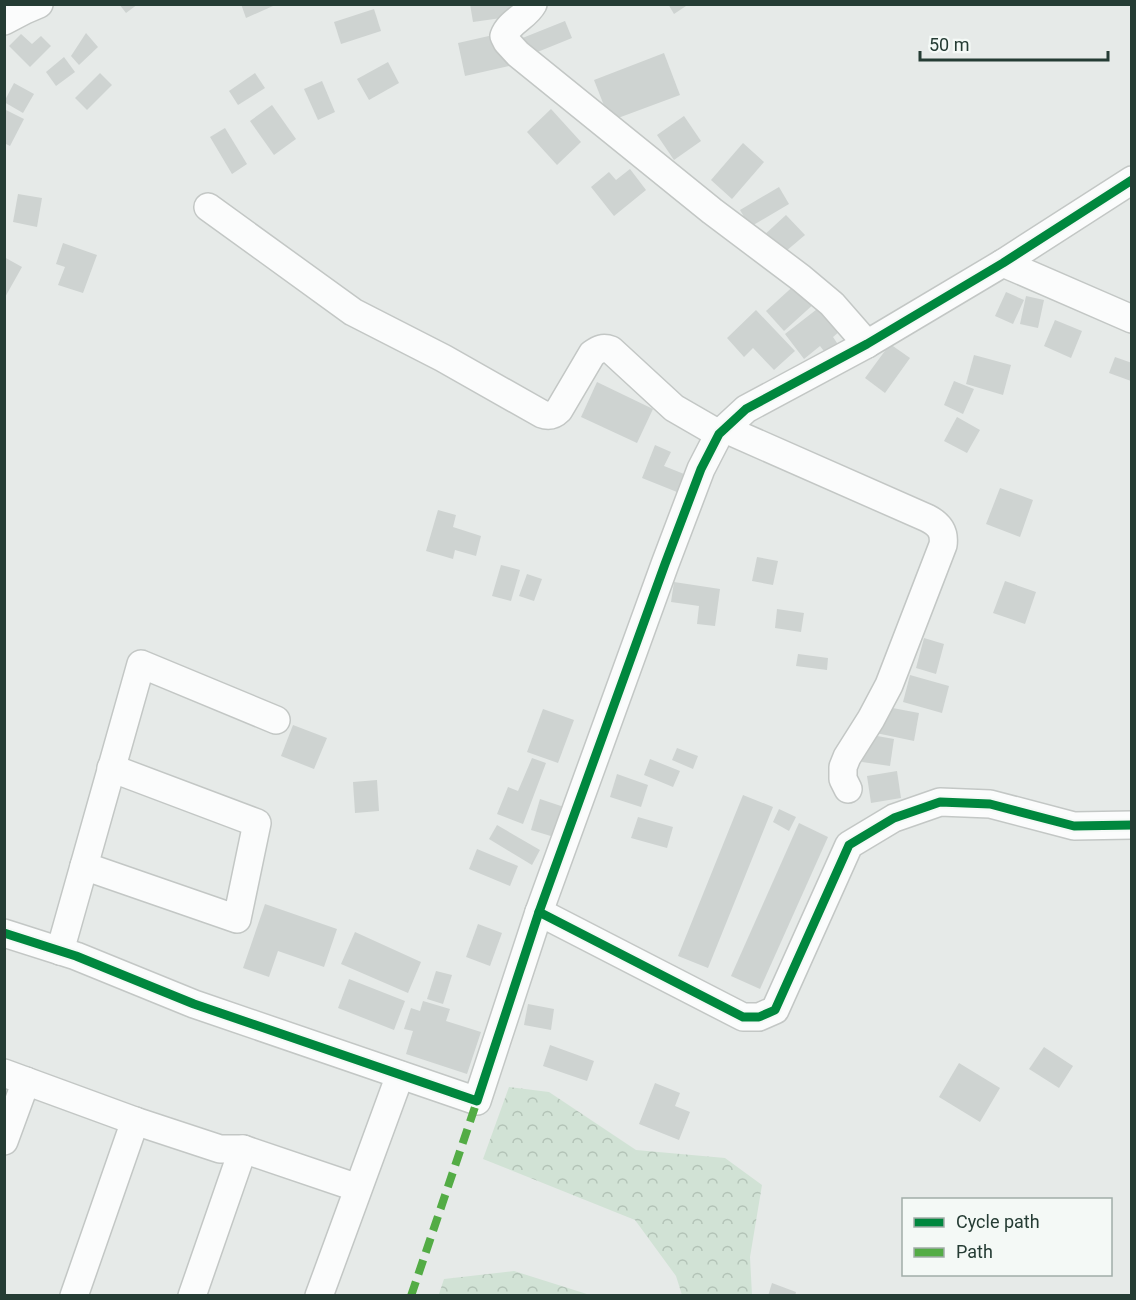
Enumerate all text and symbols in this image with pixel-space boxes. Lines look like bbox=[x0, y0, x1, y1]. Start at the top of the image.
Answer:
scale bar bbox=[920, 24, 1108, 62]
text: 50 m bbox=[929, 34, 969, 55]
legend bbox=[902, 1198, 1112, 1276]
text: Cycle path bbox=[956, 1211, 1040, 1232]
text: Path bbox=[956, 1241, 993, 1262]

